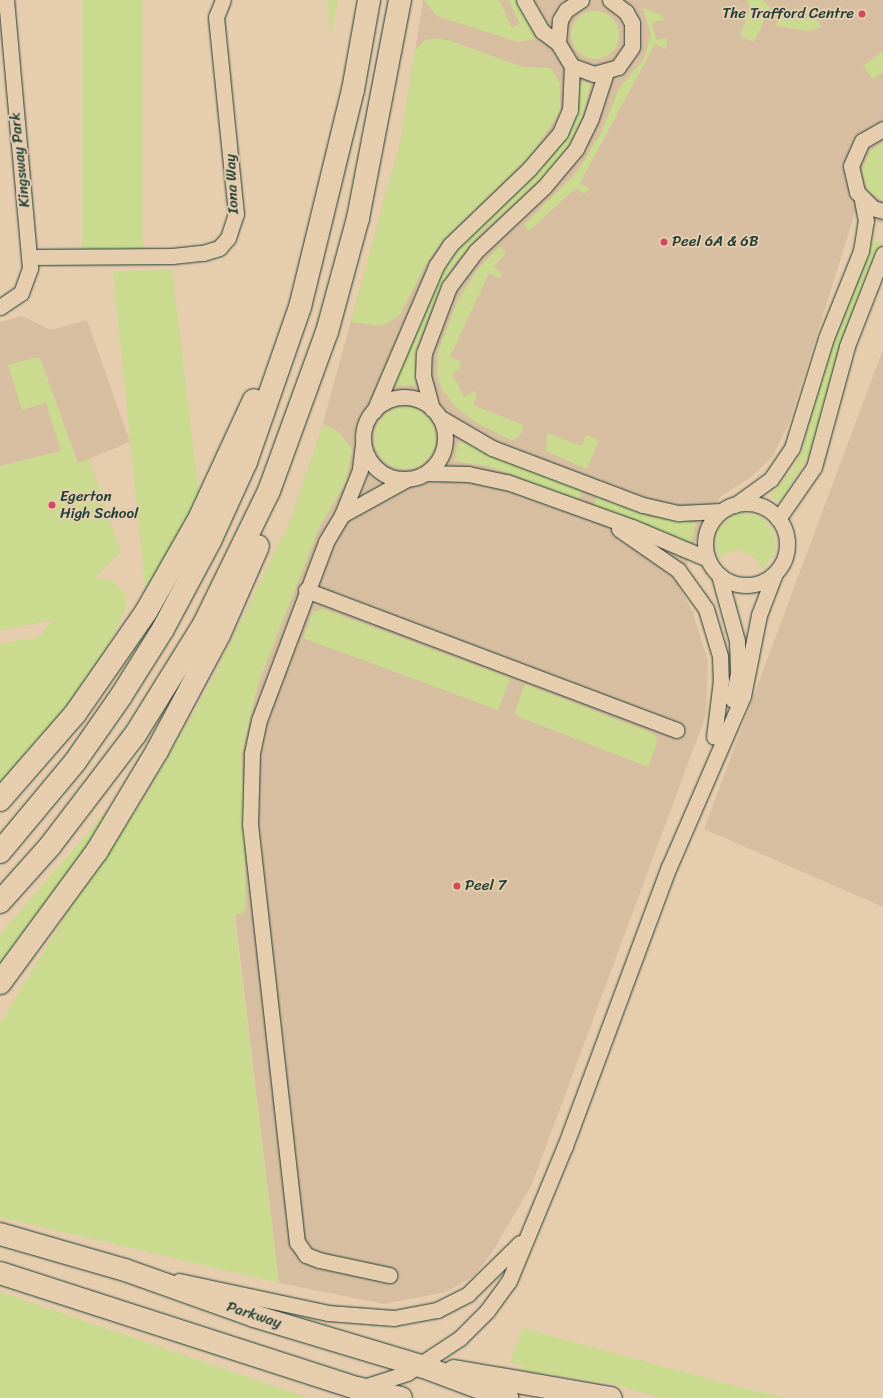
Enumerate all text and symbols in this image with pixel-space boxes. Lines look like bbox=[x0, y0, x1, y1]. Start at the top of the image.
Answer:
place label: The Trafford Centre bbox=[721, 5, 854, 23]
marker: The Trafford Centre bbox=[857, 9, 867, 19]
street label: Kingsway Park bbox=[6, 112, 34, 208]
street label: Iona Way bbox=[221, 154, 243, 214]
place label: Peel 6A & 6B bbox=[672, 233, 758, 251]
marker: Peel 6A & 6B bbox=[659, 237, 669, 247]
place label: Egerton High School bbox=[60, 487, 138, 522]
marker: Egerton High School bbox=[47, 500, 57, 510]
place label: Peel 7 bbox=[465, 877, 506, 895]
marker: Peel 7 bbox=[452, 881, 462, 891]
street label: Parkway bbox=[224, 1298, 284, 1332]

